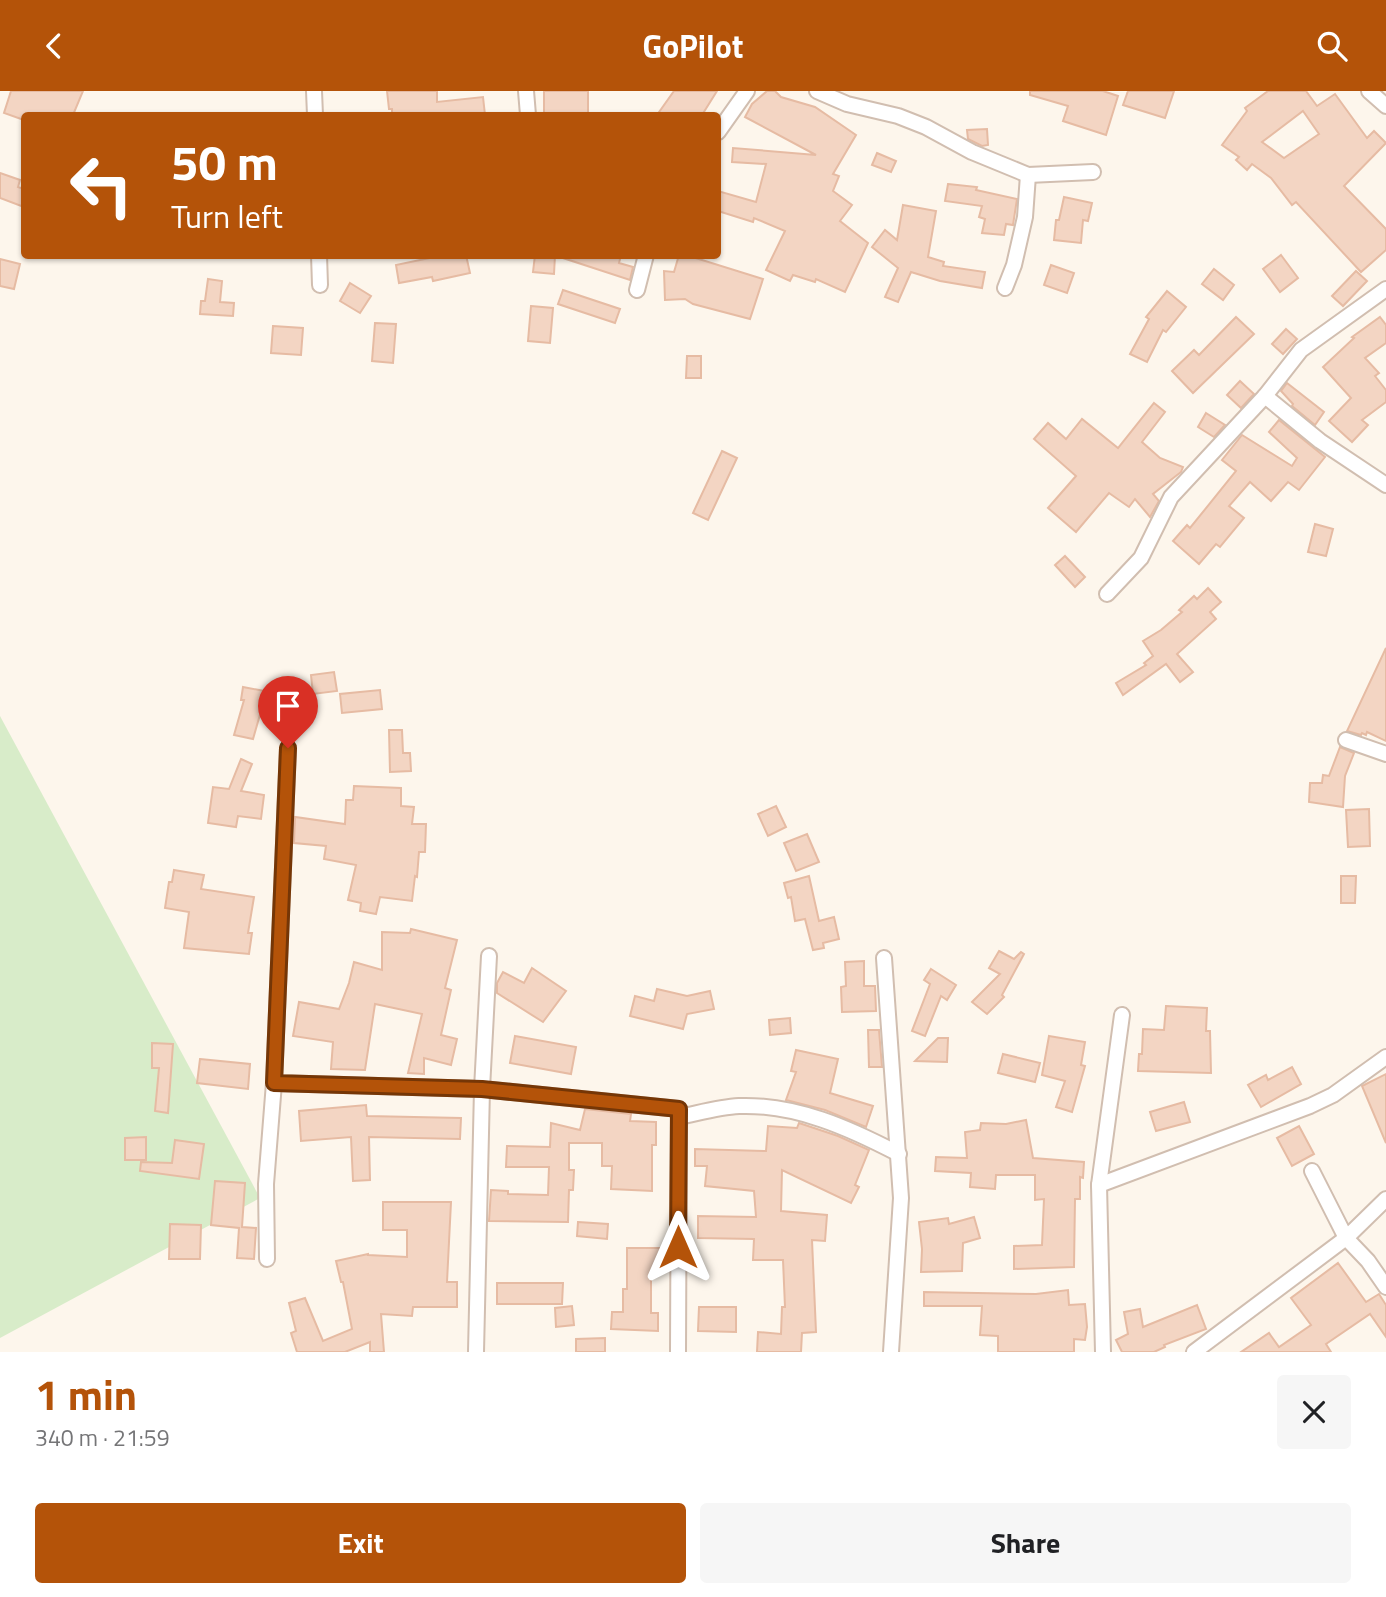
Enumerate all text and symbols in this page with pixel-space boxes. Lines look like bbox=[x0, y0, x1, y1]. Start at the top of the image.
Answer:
text: GoPilot bbox=[643, 22, 743, 70]
icon: back bbox=[35, 27, 73, 65]
icon: search bbox=[1313, 27, 1351, 65]
text: 50 m bbox=[171, 124, 278, 199]
icon: left bbox=[56, 140, 147, 231]
text: Turn left bbox=[171, 192, 283, 240]
pin bbox=[258, 676, 318, 748]
icon: arrive bbox=[269, 687, 307, 725]
position arrow bbox=[641, 1210, 715, 1284]
text: 1 min bbox=[35, 1362, 137, 1426]
button: close bbox=[1277, 1375, 1351, 1449]
text: 340 m · 21:59 bbox=[35, 1420, 170, 1455]
button: Exit bbox=[35, 1503, 686, 1583]
button: Share bbox=[700, 1503, 1351, 1583]

